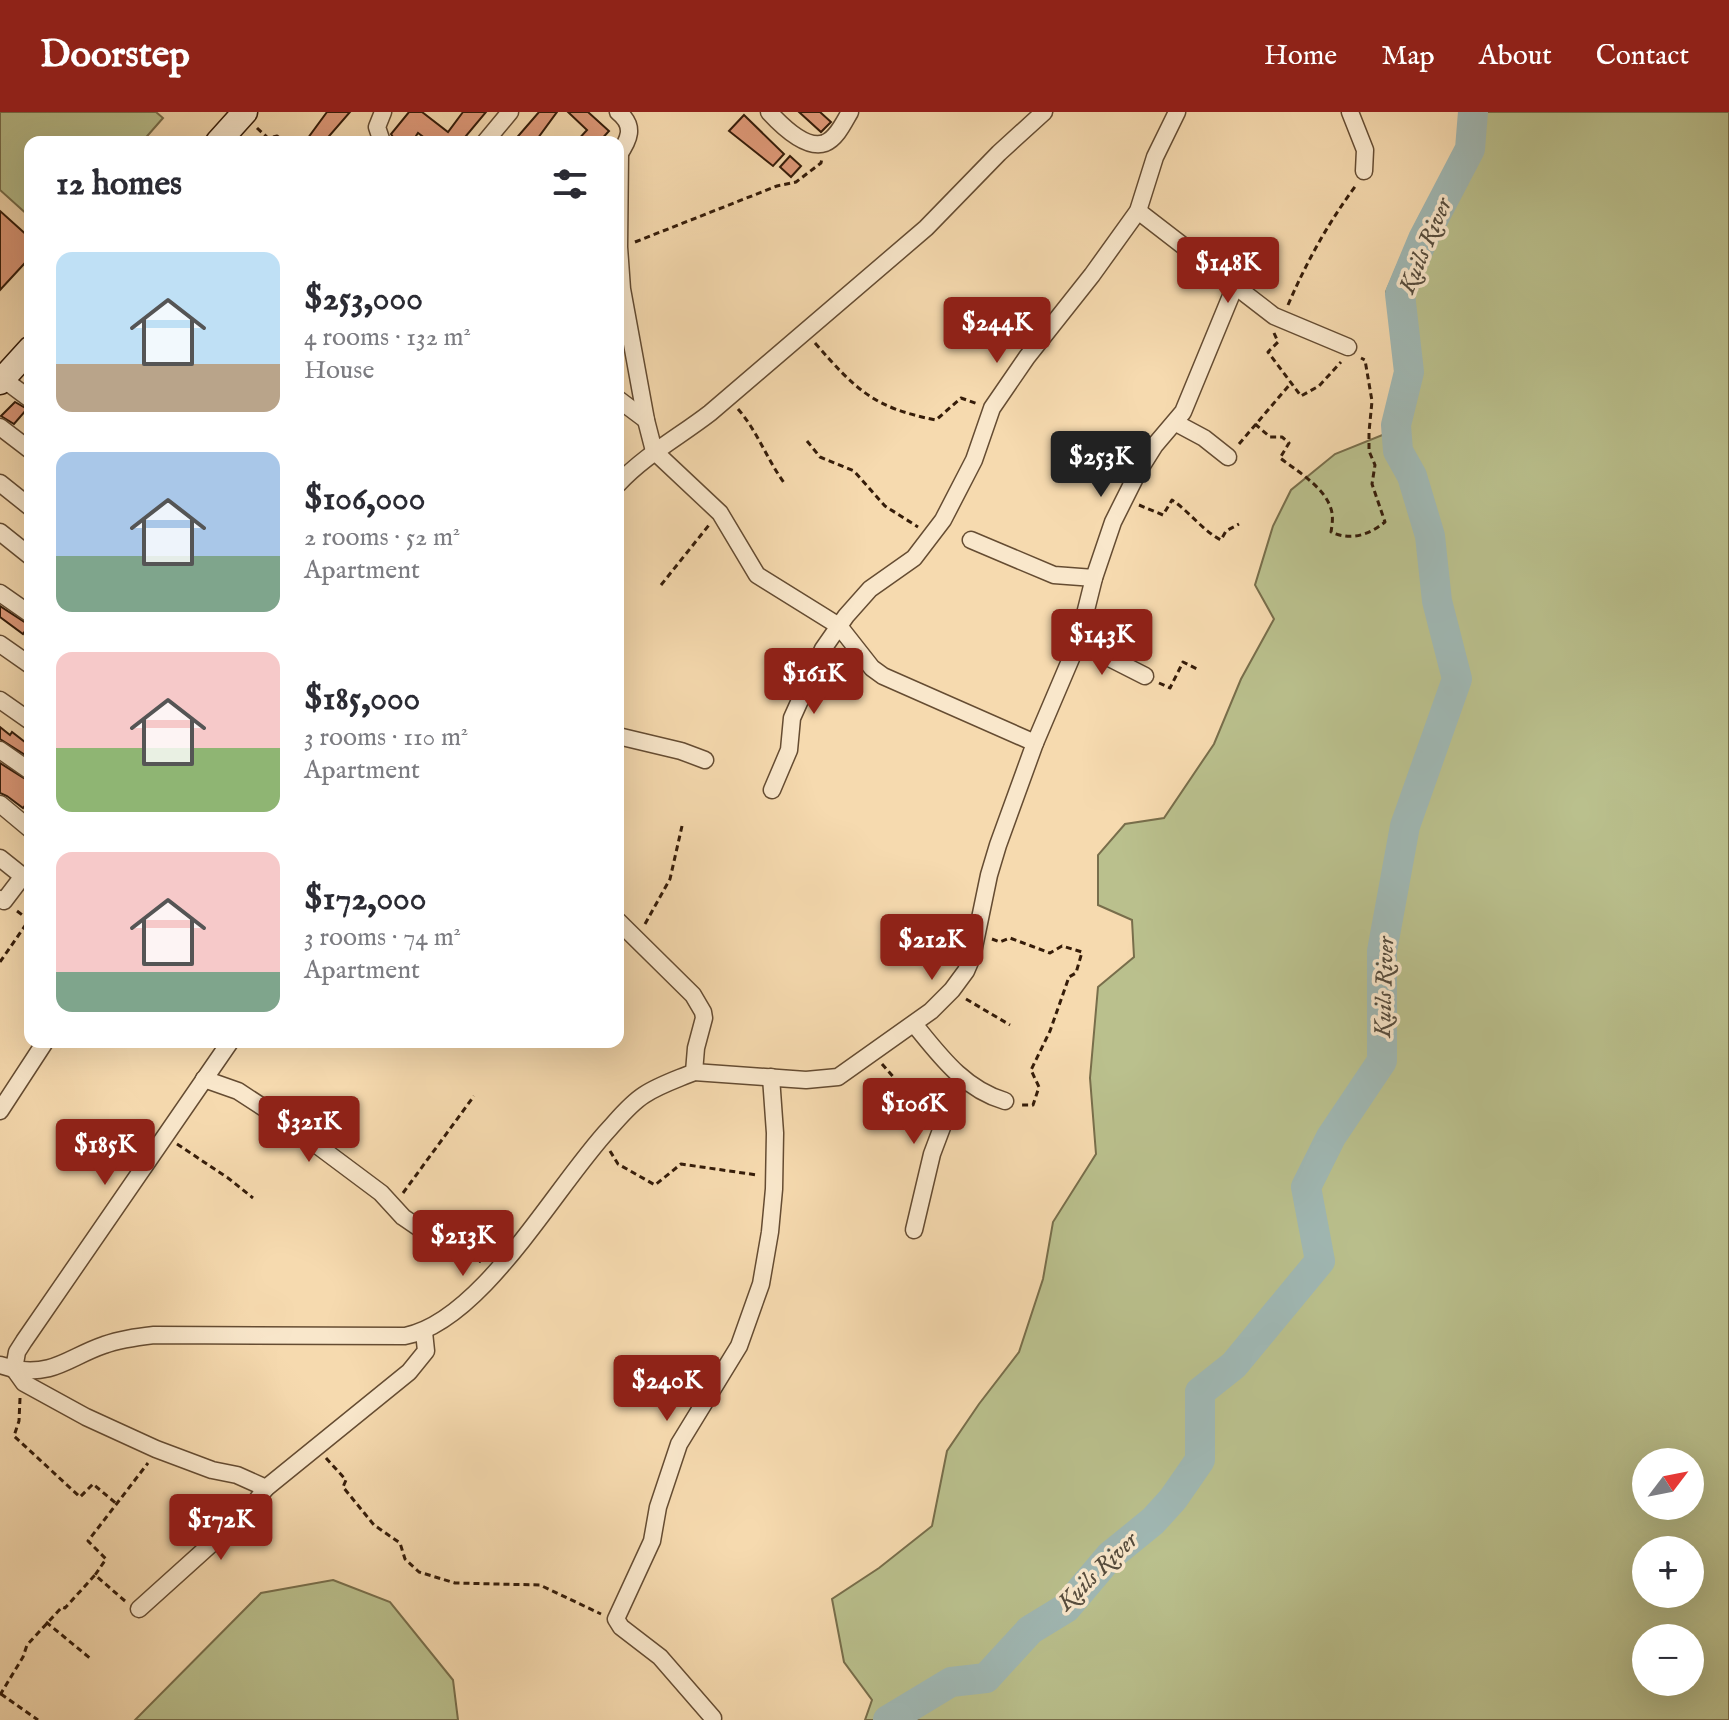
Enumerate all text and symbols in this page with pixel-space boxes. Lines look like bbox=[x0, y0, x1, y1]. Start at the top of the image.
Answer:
text: Doorstep bbox=[40, 32, 190, 80]
text: Home bbox=[1264, 39, 1337, 74]
text: Map bbox=[1381, 39, 1435, 74]
text: About bbox=[1479, 39, 1552, 74]
text: Contact bbox=[1596, 39, 1689, 74]
icon: filters bbox=[548, 162, 592, 206]
text: 12 homes bbox=[56, 163, 182, 206]
water label: Kuils River bbox=[1392, 192, 1461, 299]
pin: $148K bbox=[1172, 237, 1284, 305]
text: $148K bbox=[1195, 246, 1261, 279]
text: $253,000 bbox=[304, 278, 423, 321]
icon: home bbox=[120, 284, 216, 380]
pin: $244K bbox=[941, 297, 1053, 365]
text: $244K bbox=[962, 306, 1032, 339]
text: 4 rooms · 132 m² bbox=[304, 321, 471, 354]
text: House bbox=[304, 354, 374, 387]
pin: $253K bbox=[1045, 431, 1157, 499]
text: $253K bbox=[1069, 440, 1133, 473]
text: $106,000 bbox=[304, 478, 426, 521]
icon: home bbox=[120, 484, 216, 580]
text: 2 rooms · 52 m² bbox=[304, 521, 460, 554]
text: Apartment bbox=[304, 554, 420, 587]
pin: $143K bbox=[1046, 609, 1158, 677]
text: $143K bbox=[1069, 618, 1135, 651]
pin: $161K bbox=[758, 648, 870, 716]
text: $161K bbox=[782, 657, 846, 690]
text: $185,000 bbox=[304, 678, 420, 721]
icon: home bbox=[120, 684, 216, 780]
text: 3 rooms · 110 m² bbox=[304, 721, 468, 754]
text: Apartment bbox=[304, 754, 420, 787]
text: $172,000 bbox=[304, 878, 427, 921]
icon: home bbox=[120, 884, 216, 980]
pin: $212K bbox=[876, 914, 988, 982]
text: 3 rooms · 74 m² bbox=[304, 921, 461, 954]
text: $212K bbox=[898, 923, 966, 956]
water label: Kuils River bbox=[1368, 934, 1402, 1039]
text: Apartment bbox=[304, 954, 420, 987]
pin: $106K bbox=[858, 1078, 970, 1146]
text: $106K bbox=[881, 1087, 947, 1120]
pin: $321K bbox=[253, 1096, 365, 1164]
text: $321K bbox=[277, 1105, 341, 1138]
pin: $185K bbox=[49, 1119, 161, 1187]
text: $185K bbox=[74, 1128, 136, 1161]
pin: $213K bbox=[407, 1210, 519, 1278]
text: $213K bbox=[431, 1219, 495, 1252]
pin: $240K bbox=[611, 1355, 723, 1423]
text: $240K bbox=[632, 1364, 702, 1397]
north arrow bbox=[1632, 1448, 1704, 1520]
map controls bbox=[1632, 1448, 1704, 1696]
pin: $172K bbox=[165, 1494, 277, 1562]
text: $172K bbox=[187, 1503, 255, 1536]
water label: Kuils River bbox=[1050, 1524, 1146, 1619]
button: + bbox=[1632, 1536, 1704, 1608]
button: − bbox=[1632, 1624, 1704, 1696]

